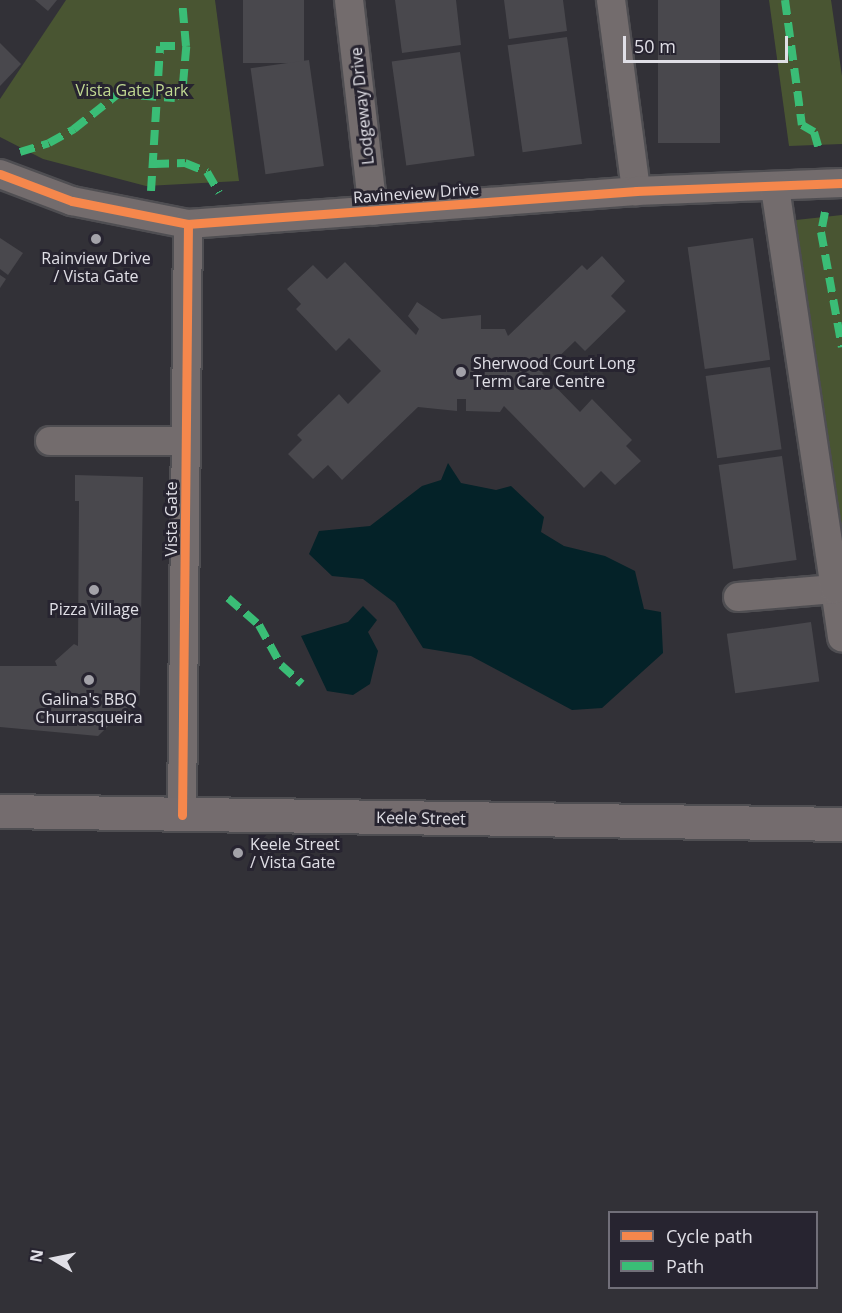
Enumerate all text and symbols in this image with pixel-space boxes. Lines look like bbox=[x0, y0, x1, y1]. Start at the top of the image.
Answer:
scale bar bbox=[626, 24, 791, 62]
text: 50 m bbox=[634, 34, 676, 58]
street label: Lodgeway Drive bbox=[346, 46, 378, 166]
park label: Vista Gate Park bbox=[76, 80, 188, 100]
street label: Ravineview Drive bbox=[352, 179, 480, 207]
marker: Rainview Drive / Vista Gate bbox=[89, 232, 103, 246]
place label: Rainview Drive / Vista Gate bbox=[41, 248, 151, 286]
place label: Sherwood Court Long Term Care Centre bbox=[473, 353, 635, 391]
marker: Sherwood Court Long Term Care Centre bbox=[454, 365, 468, 379]
street label: Vista Gate bbox=[161, 481, 181, 557]
marker: Pizza Village bbox=[87, 583, 101, 597]
place label: Pizza Village bbox=[49, 599, 139, 619]
marker: Galina's BBQ Churrasqueira bbox=[82, 673, 96, 687]
place label: Galina's BBQ Churrasqueira bbox=[35, 689, 143, 727]
street label: Keele Street bbox=[376, 808, 466, 828]
place label: Keele Street / Vista Gate bbox=[250, 834, 340, 872]
marker: Keele Street / Vista Gate bbox=[231, 846, 245, 860]
legend bbox=[608, 1211, 818, 1289]
text: Cycle path bbox=[666, 1224, 753, 1248]
north arrow bbox=[24, 1229, 84, 1289]
text: N bbox=[24, 1248, 48, 1264]
text: Path bbox=[666, 1254, 704, 1278]

